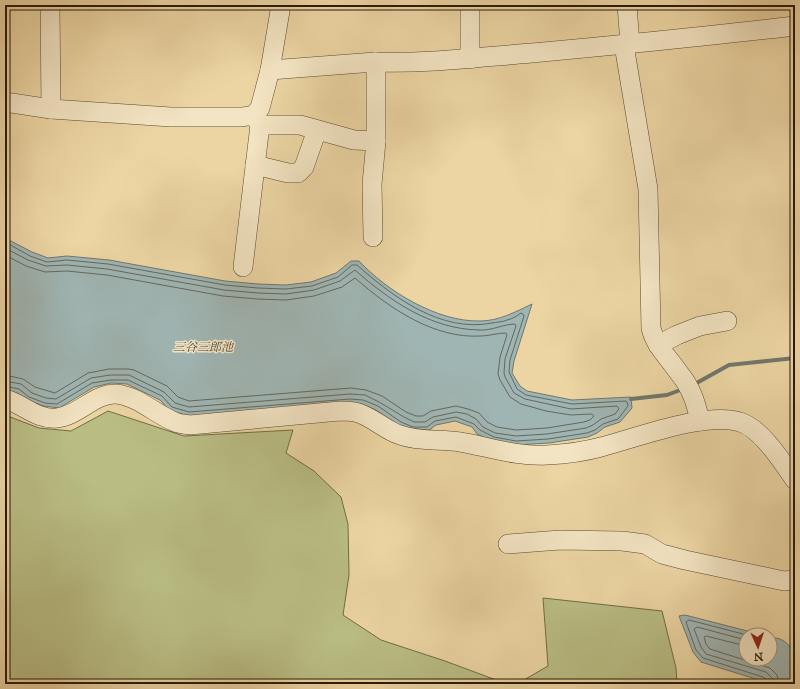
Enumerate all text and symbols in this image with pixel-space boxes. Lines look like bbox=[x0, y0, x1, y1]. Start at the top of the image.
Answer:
water label: 三谷三郎池 bbox=[173, 340, 235, 354]
north arrow bbox=[738, 627, 778, 667]
text: N bbox=[753, 650, 764, 663]

